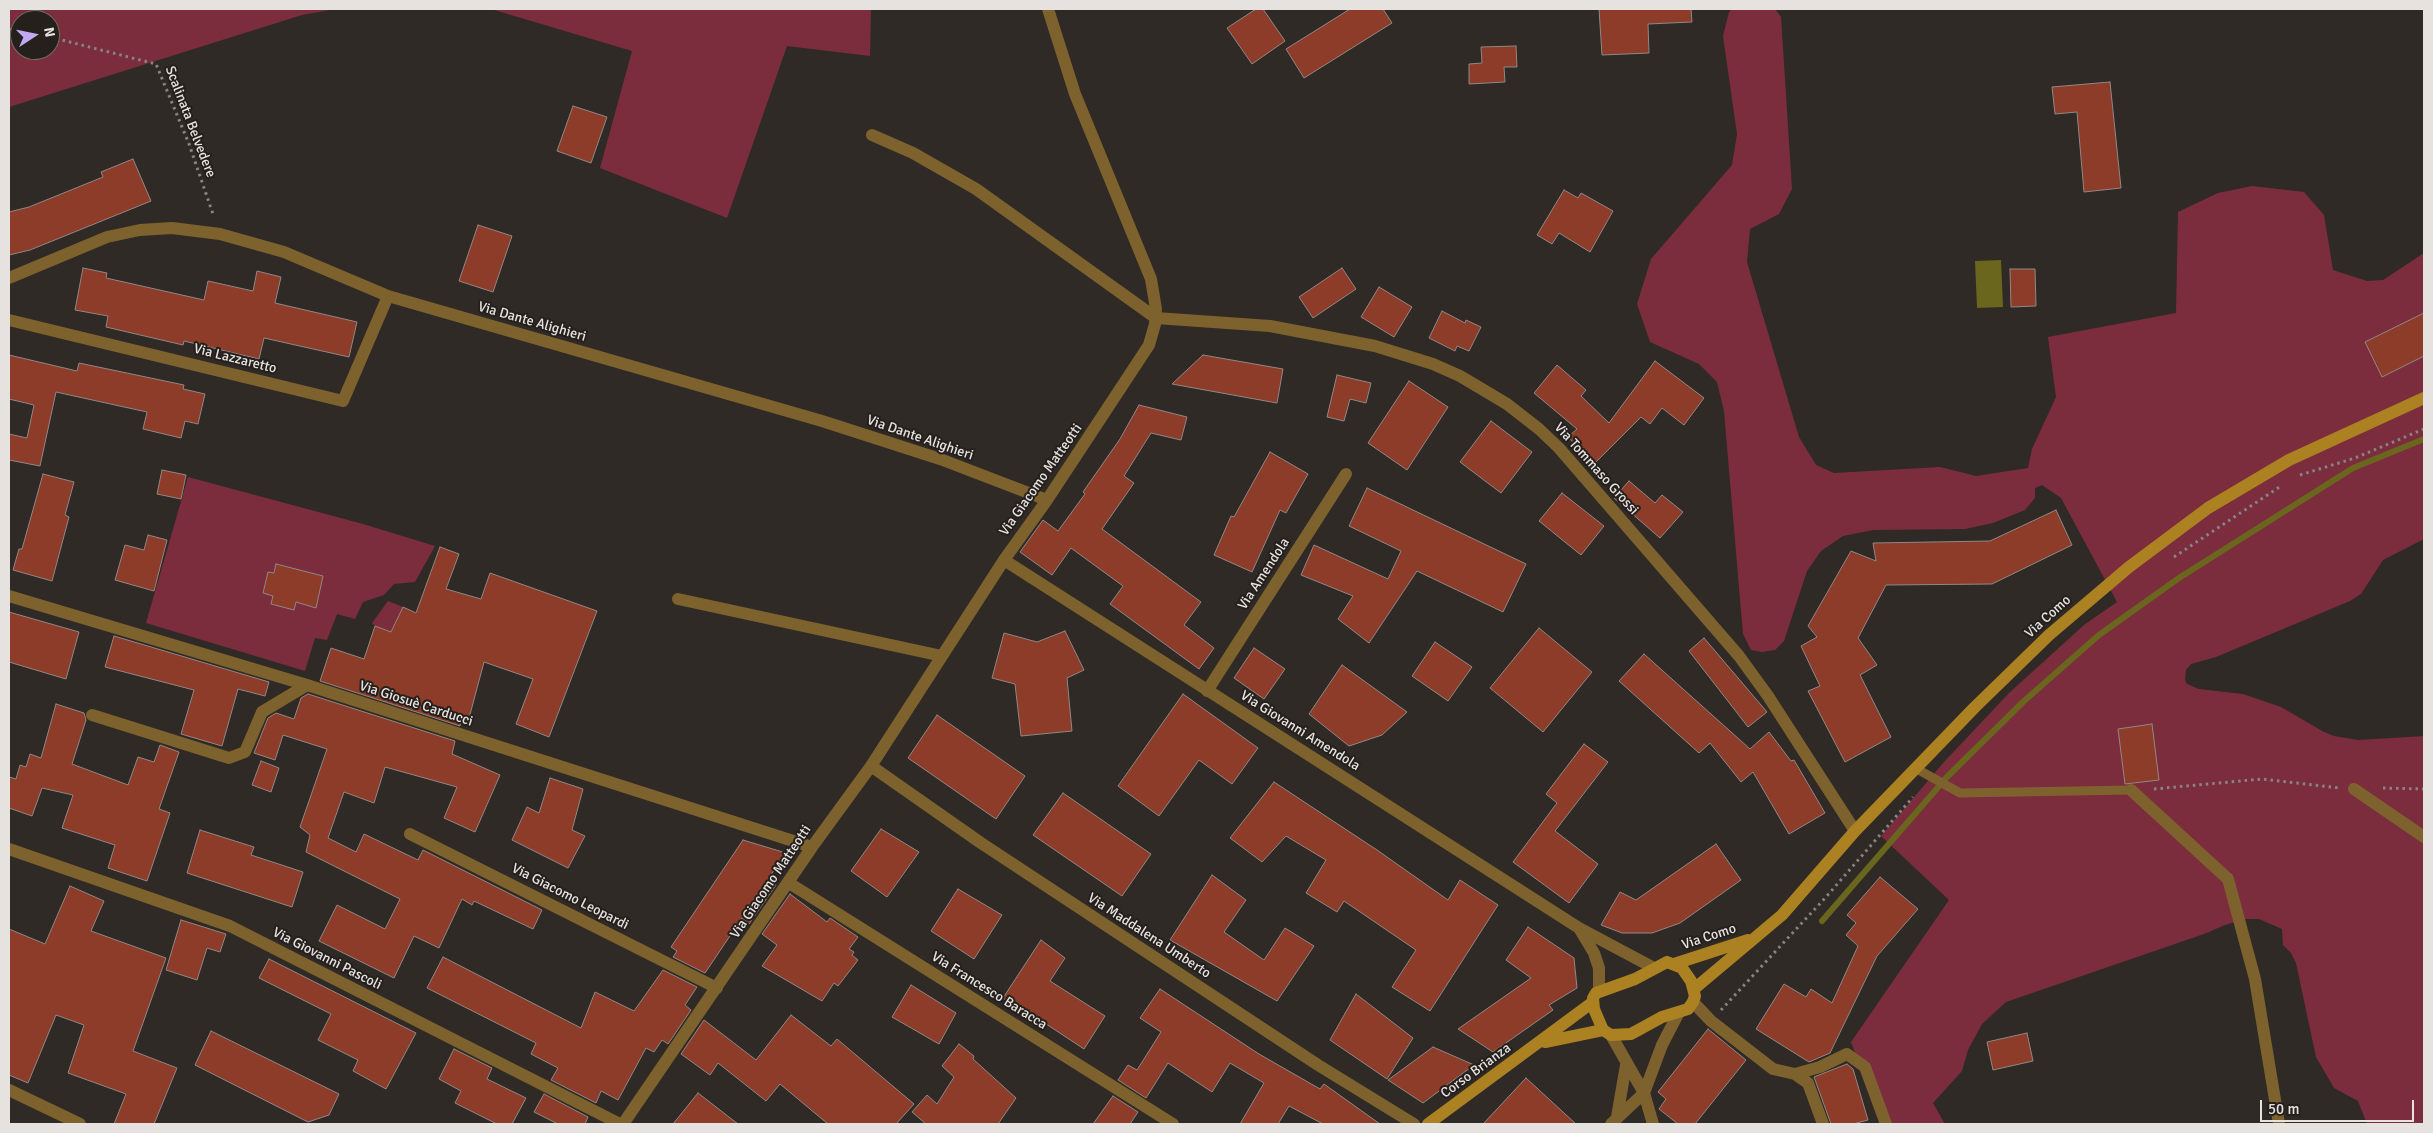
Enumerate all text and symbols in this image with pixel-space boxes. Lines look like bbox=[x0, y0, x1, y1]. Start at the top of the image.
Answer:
north arrow bbox=[10, 10, 60, 60]
text: N bbox=[40, 26, 59, 39]
street label: Scalinata Belvedere bbox=[161, 64, 219, 180]
street label: Via Dante Alighieri bbox=[476, 299, 588, 345]
street label: Via Lazzaretto bbox=[192, 341, 278, 377]
street label: Via Dante Alighieri bbox=[864, 412, 976, 464]
street label: Via Tommaso Grossi bbox=[1550, 419, 1642, 519]
street label: Via Giacomo Matteotti bbox=[996, 421, 1086, 539]
street label: Via Amendola bbox=[1235, 535, 1293, 613]
street label: Via Como bbox=[2022, 592, 2074, 642]
street label: Via Giosuè Carducci bbox=[357, 678, 475, 730]
street label: Via Giovanni Amendola bbox=[1237, 687, 1363, 775]
street label: Via Giacomo Matteotti bbox=[727, 822, 815, 942]
street label: Via Giacomo Leopardi bbox=[509, 860, 631, 934]
street label: Via Maddalena Umberto bbox=[1084, 890, 1214, 982]
street label: Via Como bbox=[1680, 920, 1738, 954]
street label: Via Giovanni Pascoli bbox=[270, 924, 384, 994]
street label: Via Francesco Baracca bbox=[928, 949, 1050, 1033]
street label: Corso Brianza bbox=[1438, 1040, 1514, 1102]
scale bar bbox=[2263, 1090, 2417, 1122]
text: 50 m bbox=[2268, 1100, 2299, 1118]

